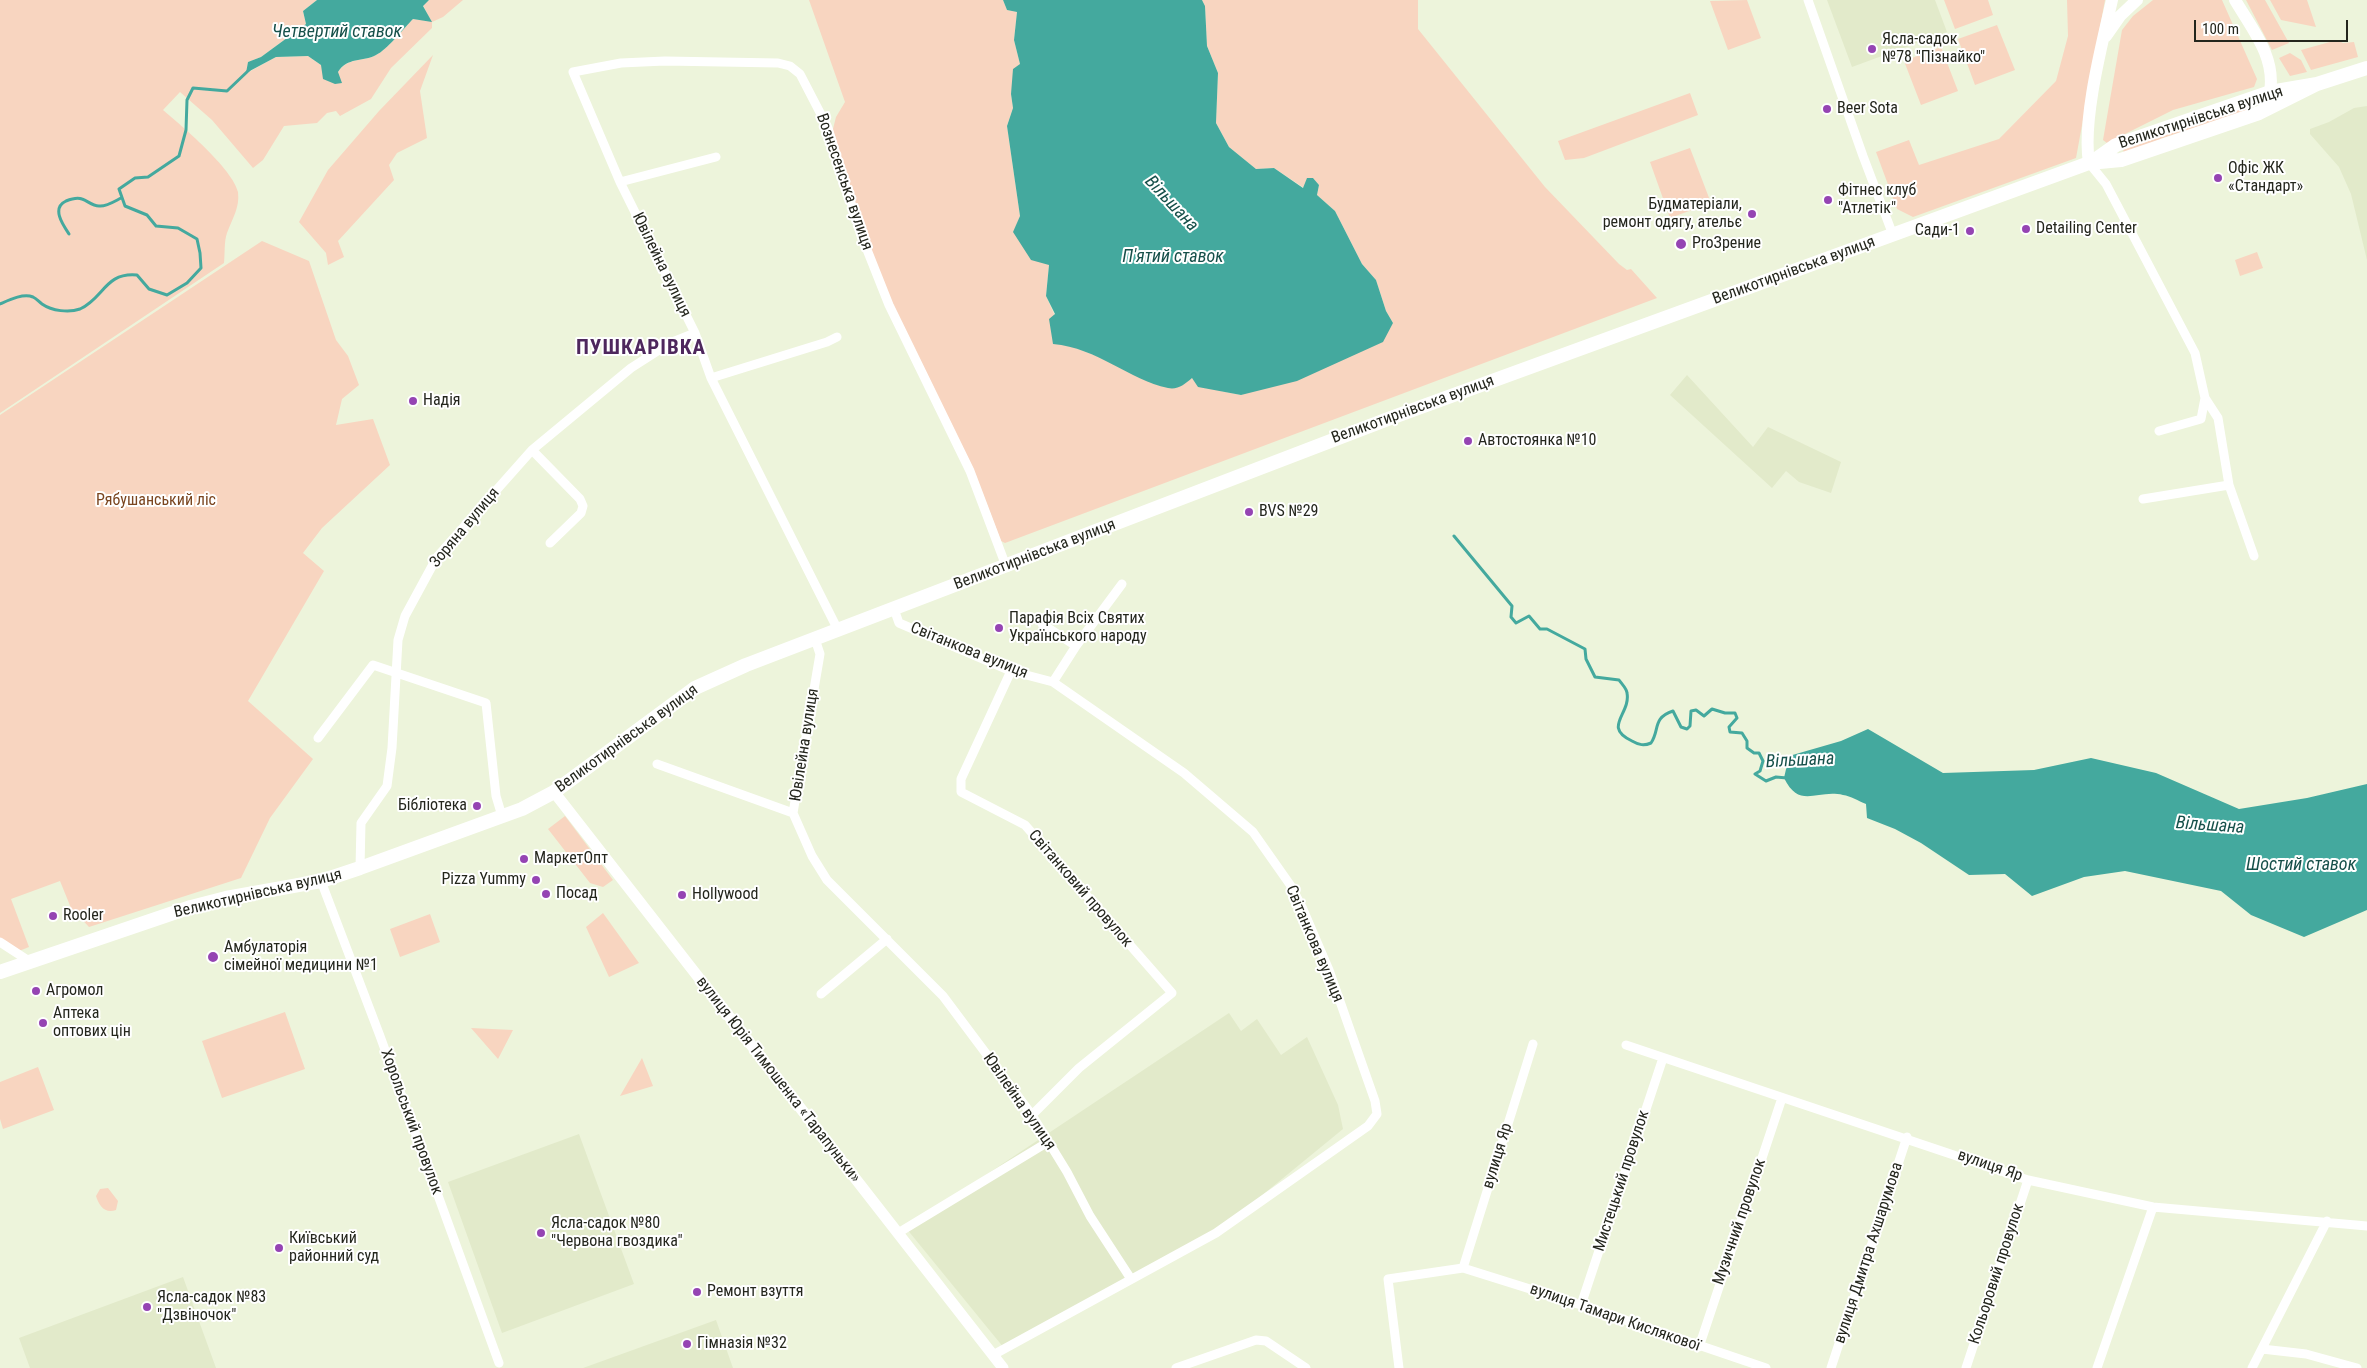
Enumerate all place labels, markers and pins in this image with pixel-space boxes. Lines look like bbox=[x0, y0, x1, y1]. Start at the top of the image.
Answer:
place label: Ясла-садок №78 "Пізнайко" bbox=[1882, 30, 1985, 68]
marker: Ясла-садок №78 "Пізнайко" bbox=[1866, 43, 1878, 55]
place label: Beer Sota bbox=[1837, 99, 1898, 119]
marker: Beer Sota bbox=[1821, 103, 1833, 115]
place label: Офіс ЖК «Стандарт» bbox=[2228, 159, 2303, 197]
marker: Офіс ЖК «Стандарт» bbox=[2212, 172, 2224, 184]
place label: Фітнес клуб "Атлетік" bbox=[1838, 181, 1916, 219]
marker: Фітнес клуб "Атлетік" bbox=[1822, 194, 1834, 206]
place label: Будматеріали, ремонт одягу, ательє bbox=[1603, 195, 1742, 233]
marker: Будматеріали, ремонт одягу, ательє bbox=[1746, 208, 1758, 220]
place label: Detailing Center bbox=[2036, 219, 2137, 239]
place label: Сади-1 bbox=[1915, 221, 1960, 241]
marker: Detailing Center bbox=[2020, 223, 2032, 235]
marker: Сади-1 bbox=[1964, 225, 1976, 237]
place label: ProЗрение bbox=[1692, 234, 1761, 254]
marker: ProЗрение bbox=[1674, 237, 1688, 251]
place label: Надія bbox=[423, 391, 461, 411]
marker: Надія bbox=[407, 395, 419, 407]
place label: Автостоянка №10 bbox=[1478, 431, 1596, 451]
marker: Автостоянка №10 bbox=[1462, 435, 1474, 447]
place label: BVS №29 bbox=[1259, 502, 1318, 522]
marker: BVS №29 bbox=[1243, 506, 1255, 518]
place label: Парафія Всіх Святих Українського народу bbox=[1009, 609, 1147, 647]
marker: Парафія Всіх Святих Українського народу bbox=[993, 622, 1005, 634]
place label: Бібліотека bbox=[398, 796, 467, 816]
marker: Бібліотека bbox=[471, 800, 483, 812]
place label: МаркетОпт bbox=[534, 849, 608, 869]
marker: МаркетОпт bbox=[518, 853, 530, 865]
place label: Pizza Yummy bbox=[441, 870, 526, 890]
marker: Pizza Yummy bbox=[530, 874, 542, 886]
place label: Посад bbox=[556, 884, 598, 904]
place label: Hollywood bbox=[692, 885, 758, 905]
marker: Посад bbox=[540, 888, 552, 900]
marker: Hollywood bbox=[676, 889, 688, 901]
place label: Rooler bbox=[63, 906, 104, 926]
marker: Rooler bbox=[47, 910, 59, 922]
place label: Амбулаторія сімейної медицини №1 bbox=[224, 938, 378, 976]
marker: Амбулаторія сімейної медицини №1 bbox=[206, 950, 220, 964]
place label: Агромол bbox=[46, 981, 104, 1001]
marker: Агромол bbox=[30, 985, 42, 997]
place label: Аптека оптових цін bbox=[53, 1004, 131, 1042]
marker: Аптека оптових цін bbox=[37, 1017, 49, 1029]
place label: Ясла-садок №80 "Червона гвоздика" bbox=[551, 1214, 683, 1252]
marker: Ясла-садок №80 "Червона гвоздика" bbox=[535, 1227, 547, 1239]
place label: Київський районний суд bbox=[289, 1229, 379, 1267]
marker: Київський районний суд bbox=[273, 1242, 285, 1254]
place label: Ремонт взуття bbox=[707, 1282, 803, 1302]
marker: Ремонт взуття bbox=[691, 1286, 703, 1298]
place label: Ясла-садок №83 "Дзвіночок" bbox=[157, 1288, 266, 1326]
marker: Ясла-садок №83 "Дзвіночок" bbox=[141, 1301, 153, 1313]
place label: Гімназія №32 bbox=[697, 1334, 787, 1354]
marker: Гімназія №32 bbox=[681, 1338, 693, 1350]

